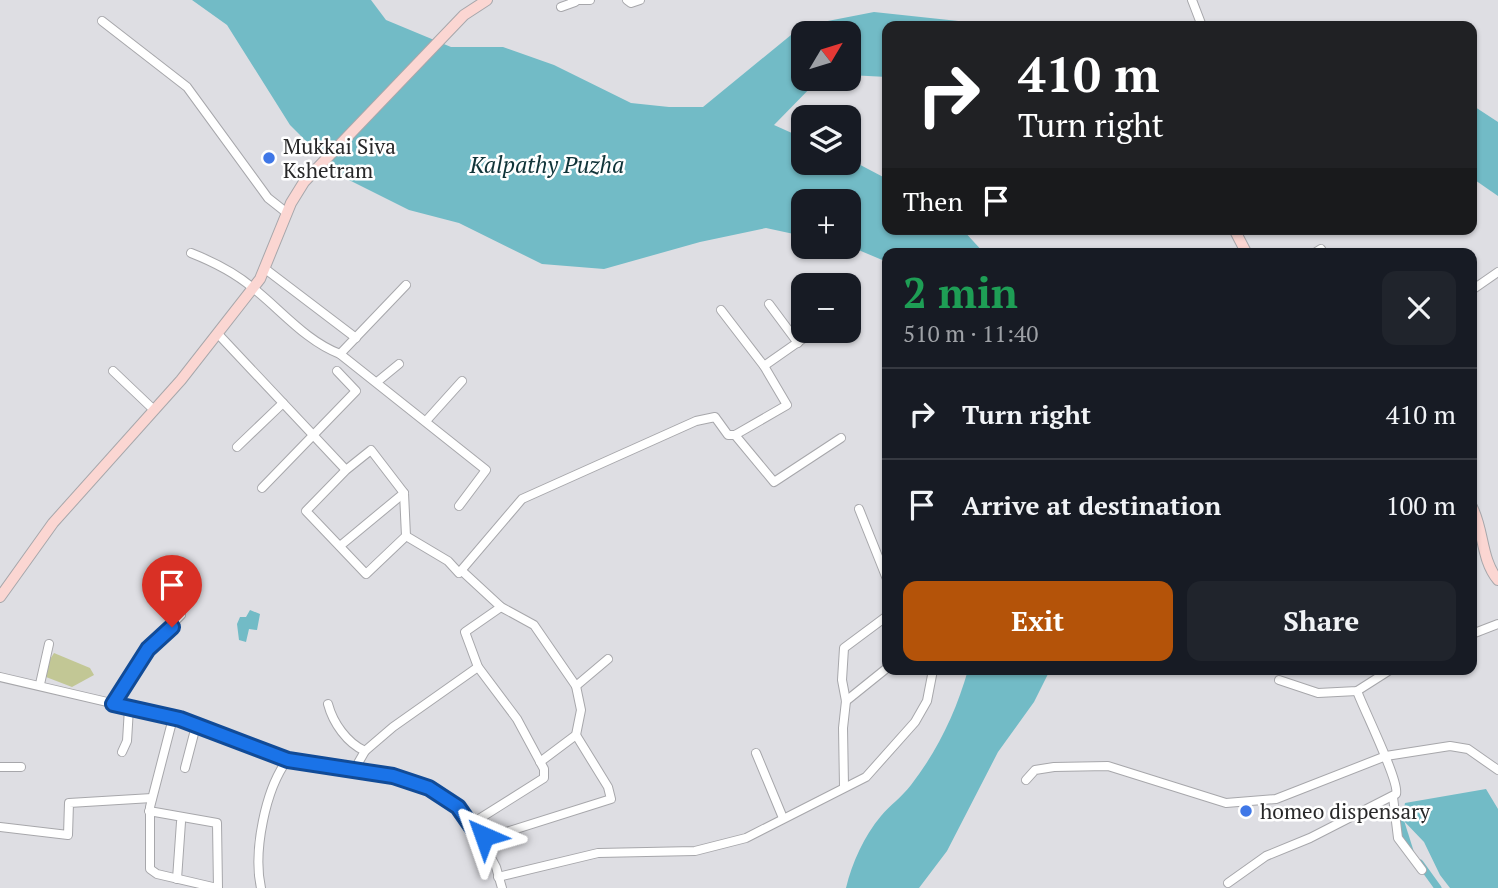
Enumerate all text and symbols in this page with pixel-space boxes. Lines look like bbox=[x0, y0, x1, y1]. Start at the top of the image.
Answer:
north arrow bbox=[791, 21, 861, 91]
map controls bbox=[791, 21, 861, 343]
text: 410 m bbox=[1018, 41, 1160, 106]
icon: right bbox=[903, 49, 994, 140]
text: Turn right bbox=[1018, 104, 1164, 146]
button: layers bbox=[791, 105, 861, 175]
place label: Mukkai Siva Kshetram bbox=[283, 132, 396, 184]
water label: Kalpathy Puzha bbox=[469, 149, 624, 180]
marker: Mukkai Siva Kshetram bbox=[261, 150, 277, 166]
icon: arrive bbox=[977, 182, 1015, 220]
text: Then bbox=[903, 184, 963, 218]
button: + bbox=[791, 189, 861, 259]
text: 2 min bbox=[903, 264, 1018, 320]
button: close bbox=[1382, 271, 1456, 345]
button: − bbox=[791, 273, 861, 343]
text: 510 m · 11:40 bbox=[903, 318, 1038, 349]
icon: right bbox=[903, 395, 941, 433]
text: Turn right bbox=[962, 397, 1091, 431]
text: 410 m bbox=[1386, 397, 1456, 431]
icon: arrive bbox=[903, 486, 941, 524]
text: Arrive at destination bbox=[962, 488, 1221, 522]
text: 100 m bbox=[1386, 488, 1456, 522]
pin bbox=[142, 555, 202, 627]
icon: arrive bbox=[153, 566, 191, 604]
button: Exit bbox=[903, 581, 1173, 661]
button: Share bbox=[1187, 581, 1456, 661]
place label: homeo dispensary bbox=[1260, 797, 1430, 825]
position arrow bbox=[447, 799, 521, 873]
marker: homeo dispensary bbox=[1238, 803, 1254, 819]

